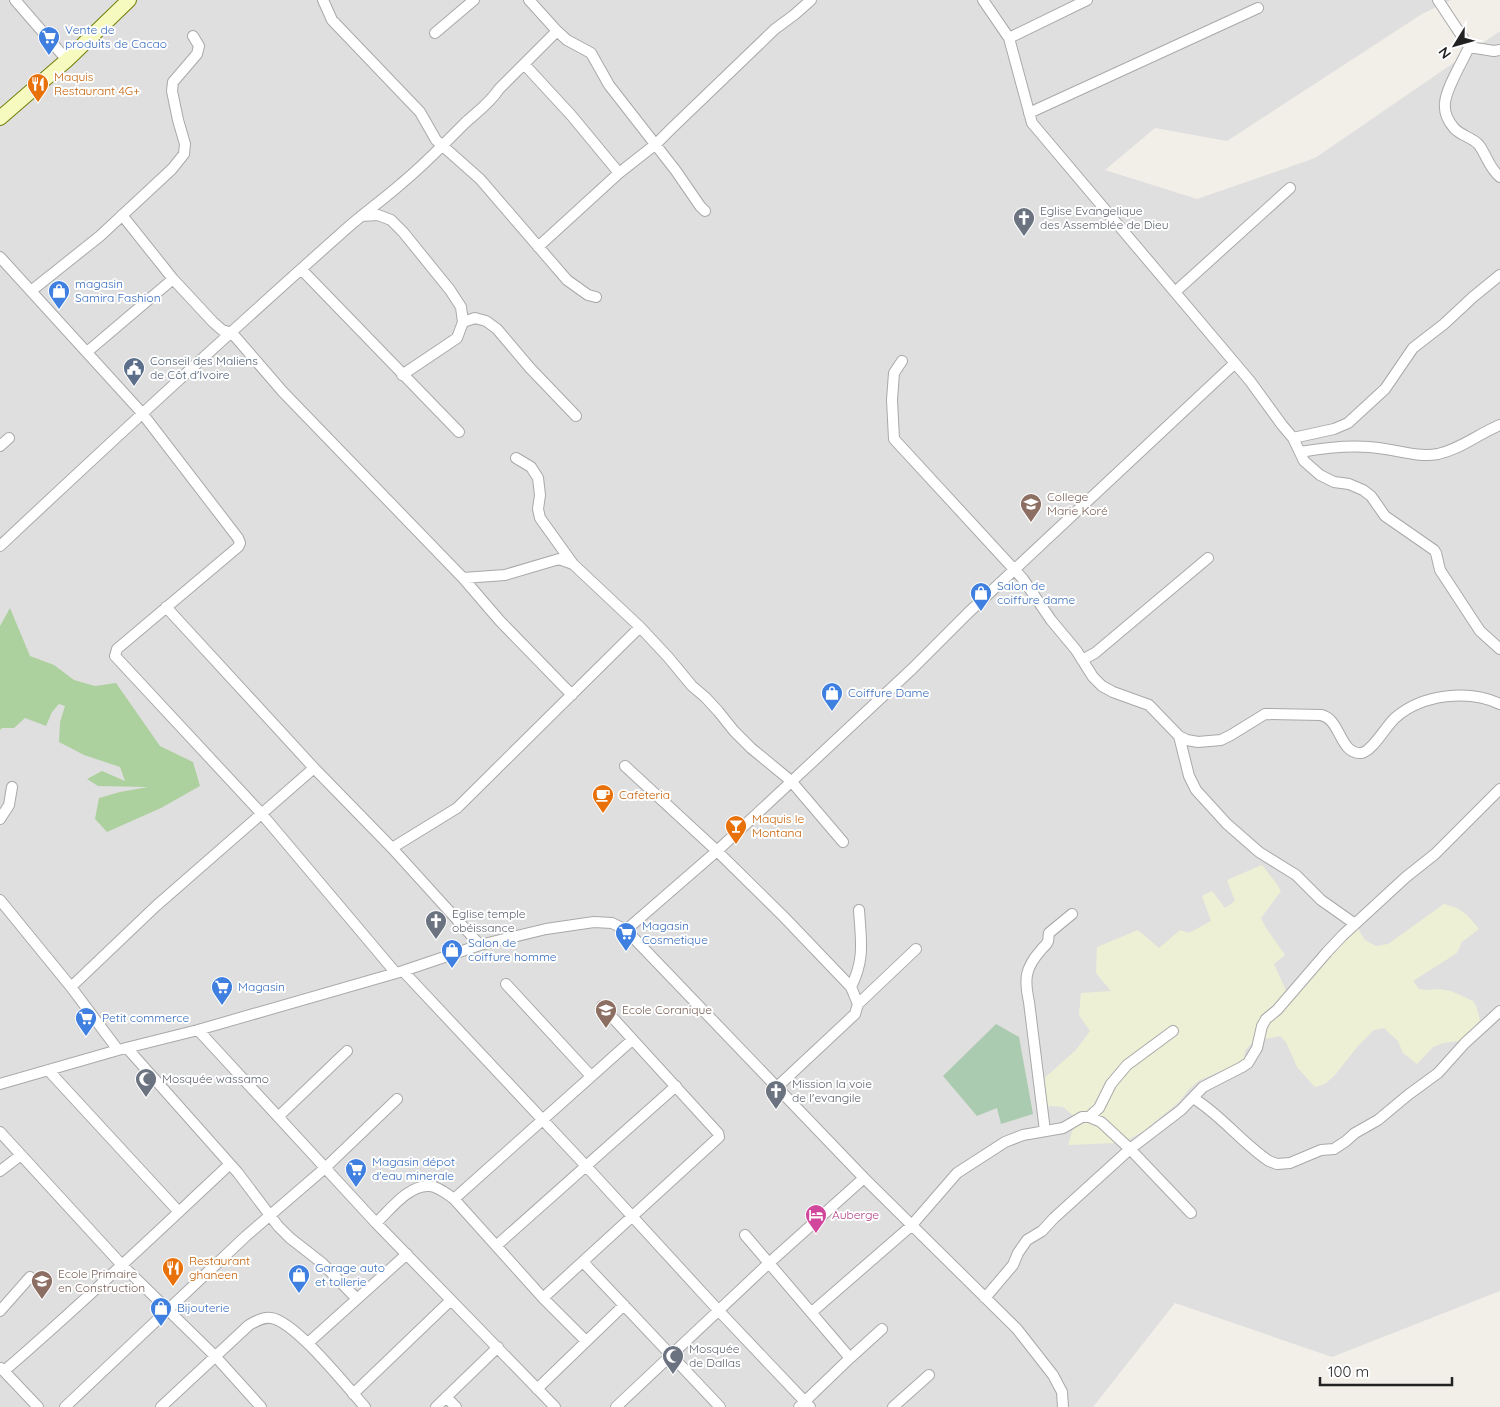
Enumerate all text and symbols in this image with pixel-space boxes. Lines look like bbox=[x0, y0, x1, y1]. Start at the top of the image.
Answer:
north arrow bbox=[1430, 20, 1480, 70]
place label: Vente de produits de Cacao bbox=[65, 22, 167, 51]
supermarket icon: Vente de produits de Cacao bbox=[37, 25, 61, 56]
text: N bbox=[1434, 43, 1455, 62]
place label: Maquis Restaurant 4G+ bbox=[54, 69, 140, 98]
restaurant icon: Maquis Restaurant 4G+ bbox=[26, 72, 50, 103]
place label: Eglise Evangelique des Assemblée de Dieu bbox=[1040, 203, 1169, 232]
church icon: Eglise Evangelique des Assemblée de Dieu bbox=[1012, 206, 1036, 237]
place label: magasin Samira Fashion bbox=[75, 276, 161, 305]
shop icon: magasin Samira Fashion bbox=[47, 279, 71, 310]
place label: Conseil des Maliens de Côt d'Ivoire bbox=[150, 353, 258, 382]
public building icon: Conseil des Maliens de Côt d'Ivoire bbox=[122, 356, 146, 387]
place label: College Marie Koré bbox=[1047, 489, 1108, 518]
school or university icon: College Marie Koré bbox=[1019, 492, 1043, 523]
place label: Salon de coiffure dame bbox=[997, 578, 1075, 607]
shop icon: Salon de coiffure dame bbox=[969, 581, 993, 612]
shop icon: Coiffure Dame bbox=[820, 681, 844, 712]
place label: Coiffure Dame bbox=[848, 685, 929, 700]
cafe icon: Cafeteria bbox=[591, 783, 615, 814]
place label: Cafeteria bbox=[619, 787, 670, 802]
place label: Maquis le Montana bbox=[752, 811, 804, 840]
bar icon: Maquis le Montana bbox=[724, 814, 748, 845]
place label: Eglise temple obéissance bbox=[452, 906, 526, 935]
church icon: Eglise temple obéissance bbox=[424, 909, 448, 940]
place label: Magasin Cosmetique bbox=[642, 918, 708, 947]
supermarket icon: Magasin Cosmetique bbox=[614, 921, 638, 952]
place label: Salon de coiffure homme bbox=[468, 935, 557, 964]
shop icon: Salon de coiffure homme bbox=[440, 938, 464, 969]
supermarket icon: Magasin bbox=[210, 975, 234, 1006]
place label: Magasin bbox=[238, 979, 285, 994]
school or university icon: Ecole Coranique bbox=[594, 998, 618, 1029]
place label: Ecole Coranique bbox=[622, 1002, 712, 1017]
supermarket icon: Petit commerce bbox=[74, 1006, 98, 1037]
place label: Petit commerce bbox=[102, 1010, 189, 1025]
mosque icon: Mosquée wassamo bbox=[134, 1067, 158, 1098]
place label: Mosquée wassamo bbox=[162, 1071, 269, 1086]
place label: Mission la voie de l'evangile bbox=[792, 1076, 872, 1105]
church icon: Mission la voie de l'evangile bbox=[764, 1079, 788, 1110]
place label: Magasin dépot d'eau minerale bbox=[372, 1154, 455, 1183]
supermarket icon: Magasin dépot d'eau minerale bbox=[344, 1157, 368, 1188]
hotel icon: Auberge bbox=[804, 1203, 828, 1234]
place label: Auberge bbox=[832, 1207, 879, 1222]
place label: Restaurant ghaneen bbox=[189, 1253, 250, 1282]
restaurant icon: Restaurant ghaneen bbox=[161, 1256, 185, 1287]
place label: Garage auto et tollerie bbox=[315, 1260, 385, 1289]
shop icon: Garage auto et tollerie bbox=[287, 1263, 311, 1294]
place label: Ecole Primaire en Construction bbox=[58, 1266, 145, 1295]
school or university icon: Ecole Primaire en Construction bbox=[30, 1269, 54, 1300]
shop icon: Bijouterie bbox=[149, 1296, 173, 1327]
place label: Bijouterie bbox=[177, 1300, 230, 1315]
place label: Mosquée de Dallas bbox=[689, 1341, 741, 1370]
mosque icon: Mosquée de Dallas bbox=[661, 1344, 685, 1375]
scale bar bbox=[1320, 1354, 1452, 1386]
text: 100 m bbox=[1328, 1362, 1369, 1381]

